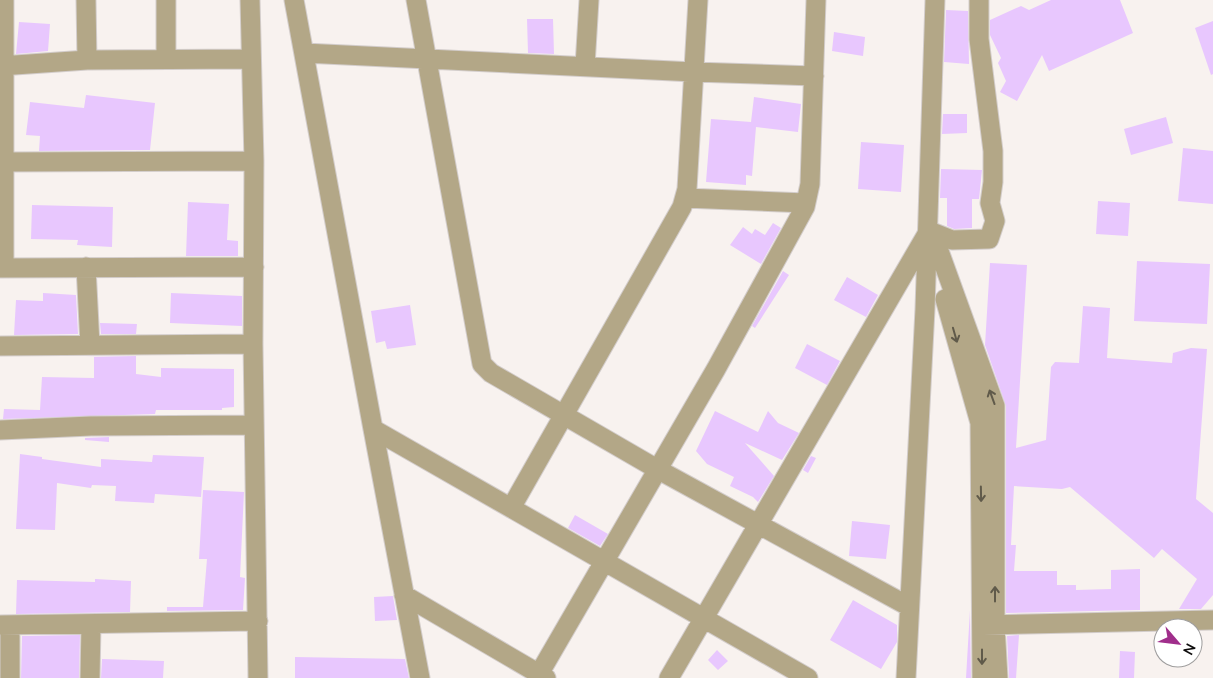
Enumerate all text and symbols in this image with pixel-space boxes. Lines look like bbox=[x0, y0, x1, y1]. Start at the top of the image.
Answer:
one-way arrow bbox=[950, 327, 960, 343]
one-way arrow bbox=[987, 390, 996, 406]
one-way arrow bbox=[976, 486, 986, 502]
one-way arrow bbox=[990, 587, 1000, 603]
north arrow bbox=[1153, 618, 1203, 668]
text: N bbox=[1178, 640, 1200, 658]
one-way arrow bbox=[977, 648, 987, 664]

